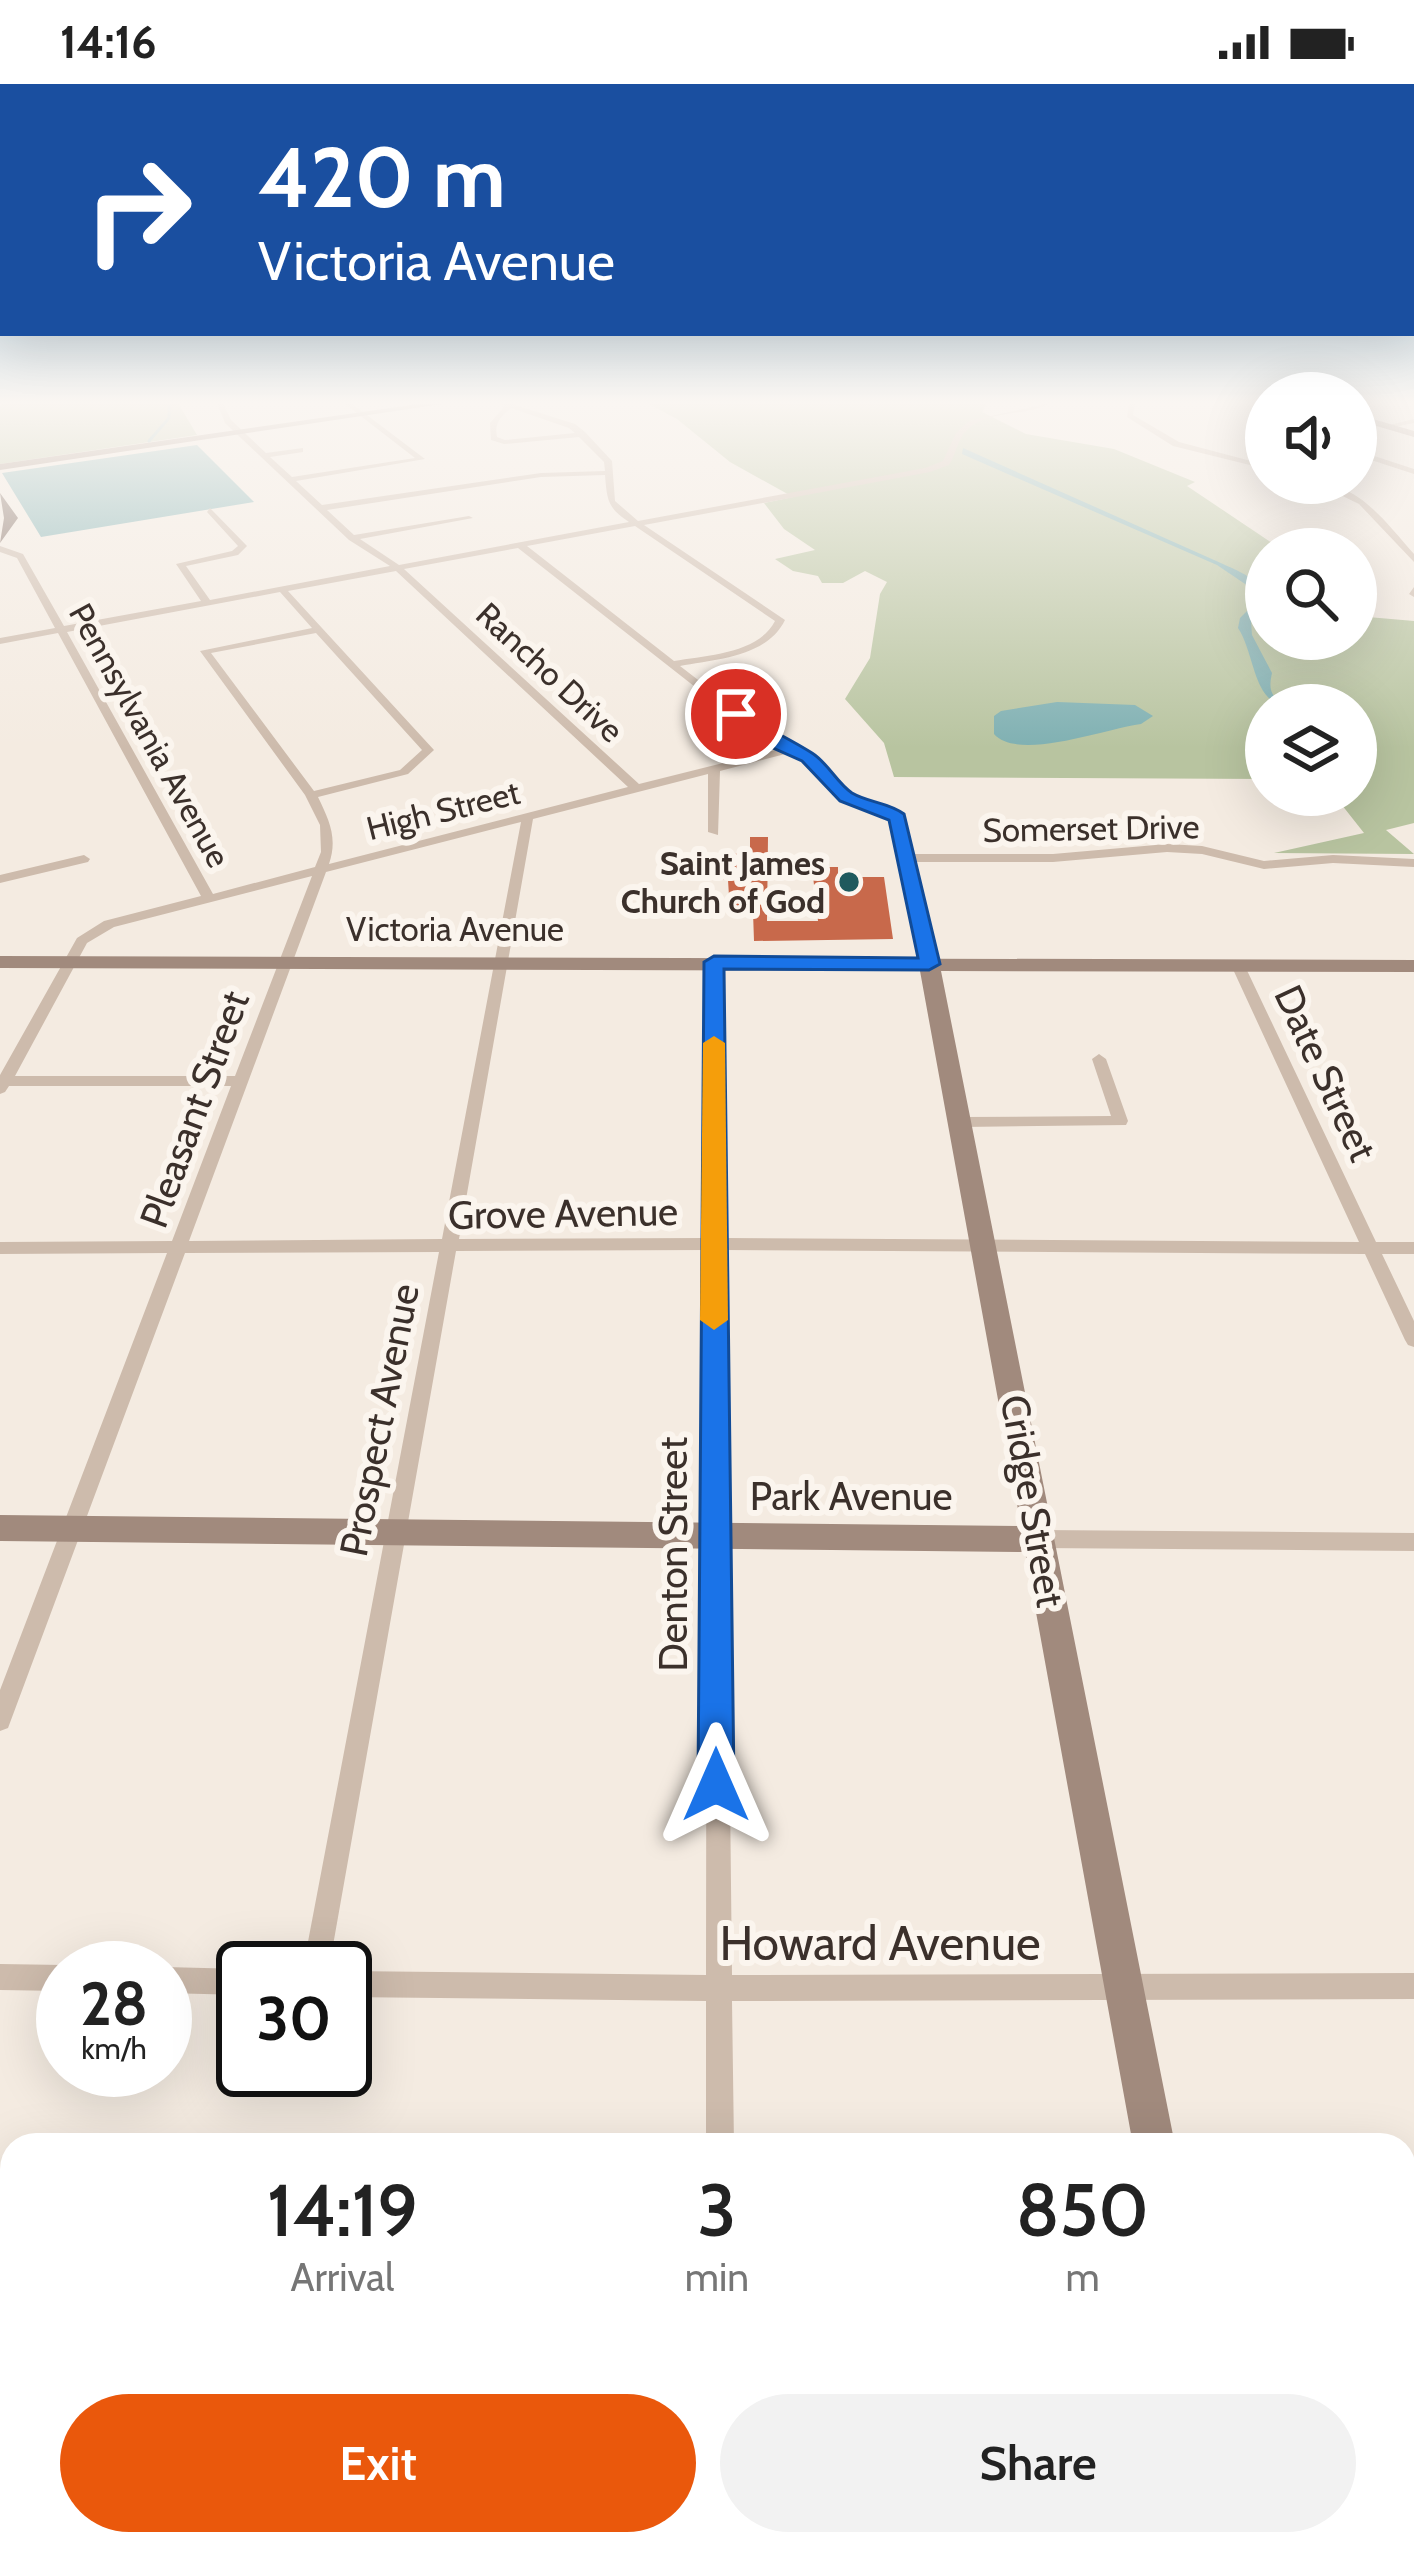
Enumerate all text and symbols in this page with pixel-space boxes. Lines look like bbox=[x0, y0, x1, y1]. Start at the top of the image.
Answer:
text: 14:16 bbox=[60, 15, 156, 69]
text: 420 m bbox=[258, 126, 506, 228]
icon: right bbox=[60, 132, 216, 288]
text: Victoria Avenue bbox=[258, 228, 615, 294]
map controls bbox=[1245, 372, 1377, 816]
button: sound bbox=[1245, 372, 1377, 504]
button: search bbox=[1245, 528, 1377, 660]
street label: Rancho Drive bbox=[468, 594, 632, 750]
street label: Pennsylvania Avenue bbox=[61, 596, 239, 874]
pin bbox=[685, 663, 787, 765]
icon: arrive bbox=[703, 681, 769, 747]
button: layers bbox=[1245, 684, 1377, 816]
street label: High Street bbox=[362, 772, 524, 848]
street label: Somerset Drive bbox=[982, 806, 1200, 850]
place label: Saint James Church of God bbox=[621, 843, 825, 921]
marker: Saint James Church of God bbox=[836, 869, 862, 895]
street label: Victoria Avenue bbox=[346, 909, 564, 949]
street label: Date Street bbox=[1264, 978, 1388, 1168]
street label: Pleasant Street bbox=[129, 984, 259, 1234]
street label: Grove Avenue bbox=[448, 1187, 678, 1239]
street label: Prospect Avenue bbox=[329, 1280, 429, 1560]
street label: Cridge Street bbox=[991, 1391, 1075, 1611]
street label: Denton Street bbox=[649, 1437, 697, 1671]
street label: Park Avenue bbox=[750, 1472, 952, 1520]
position arrow bbox=[653, 1722, 779, 1848]
street label: Howard Avenue bbox=[719, 1914, 1041, 1972]
speed limit sign: 30 bbox=[216, 1941, 372, 2097]
text: 28 bbox=[80, 1967, 148, 2040]
text: km/h bbox=[81, 2030, 147, 2067]
text: 14:19 bbox=[267, 2167, 418, 2254]
text: 3 bbox=[697, 2167, 736, 2254]
text: 850 bbox=[1016, 2167, 1149, 2254]
text: Arrival bbox=[290, 2253, 394, 2301]
text: min bbox=[685, 2253, 749, 2301]
text: m bbox=[1065, 2253, 1100, 2301]
button: Exit bbox=[60, 2394, 696, 2532]
button: Share bbox=[720, 2394, 1356, 2532]

